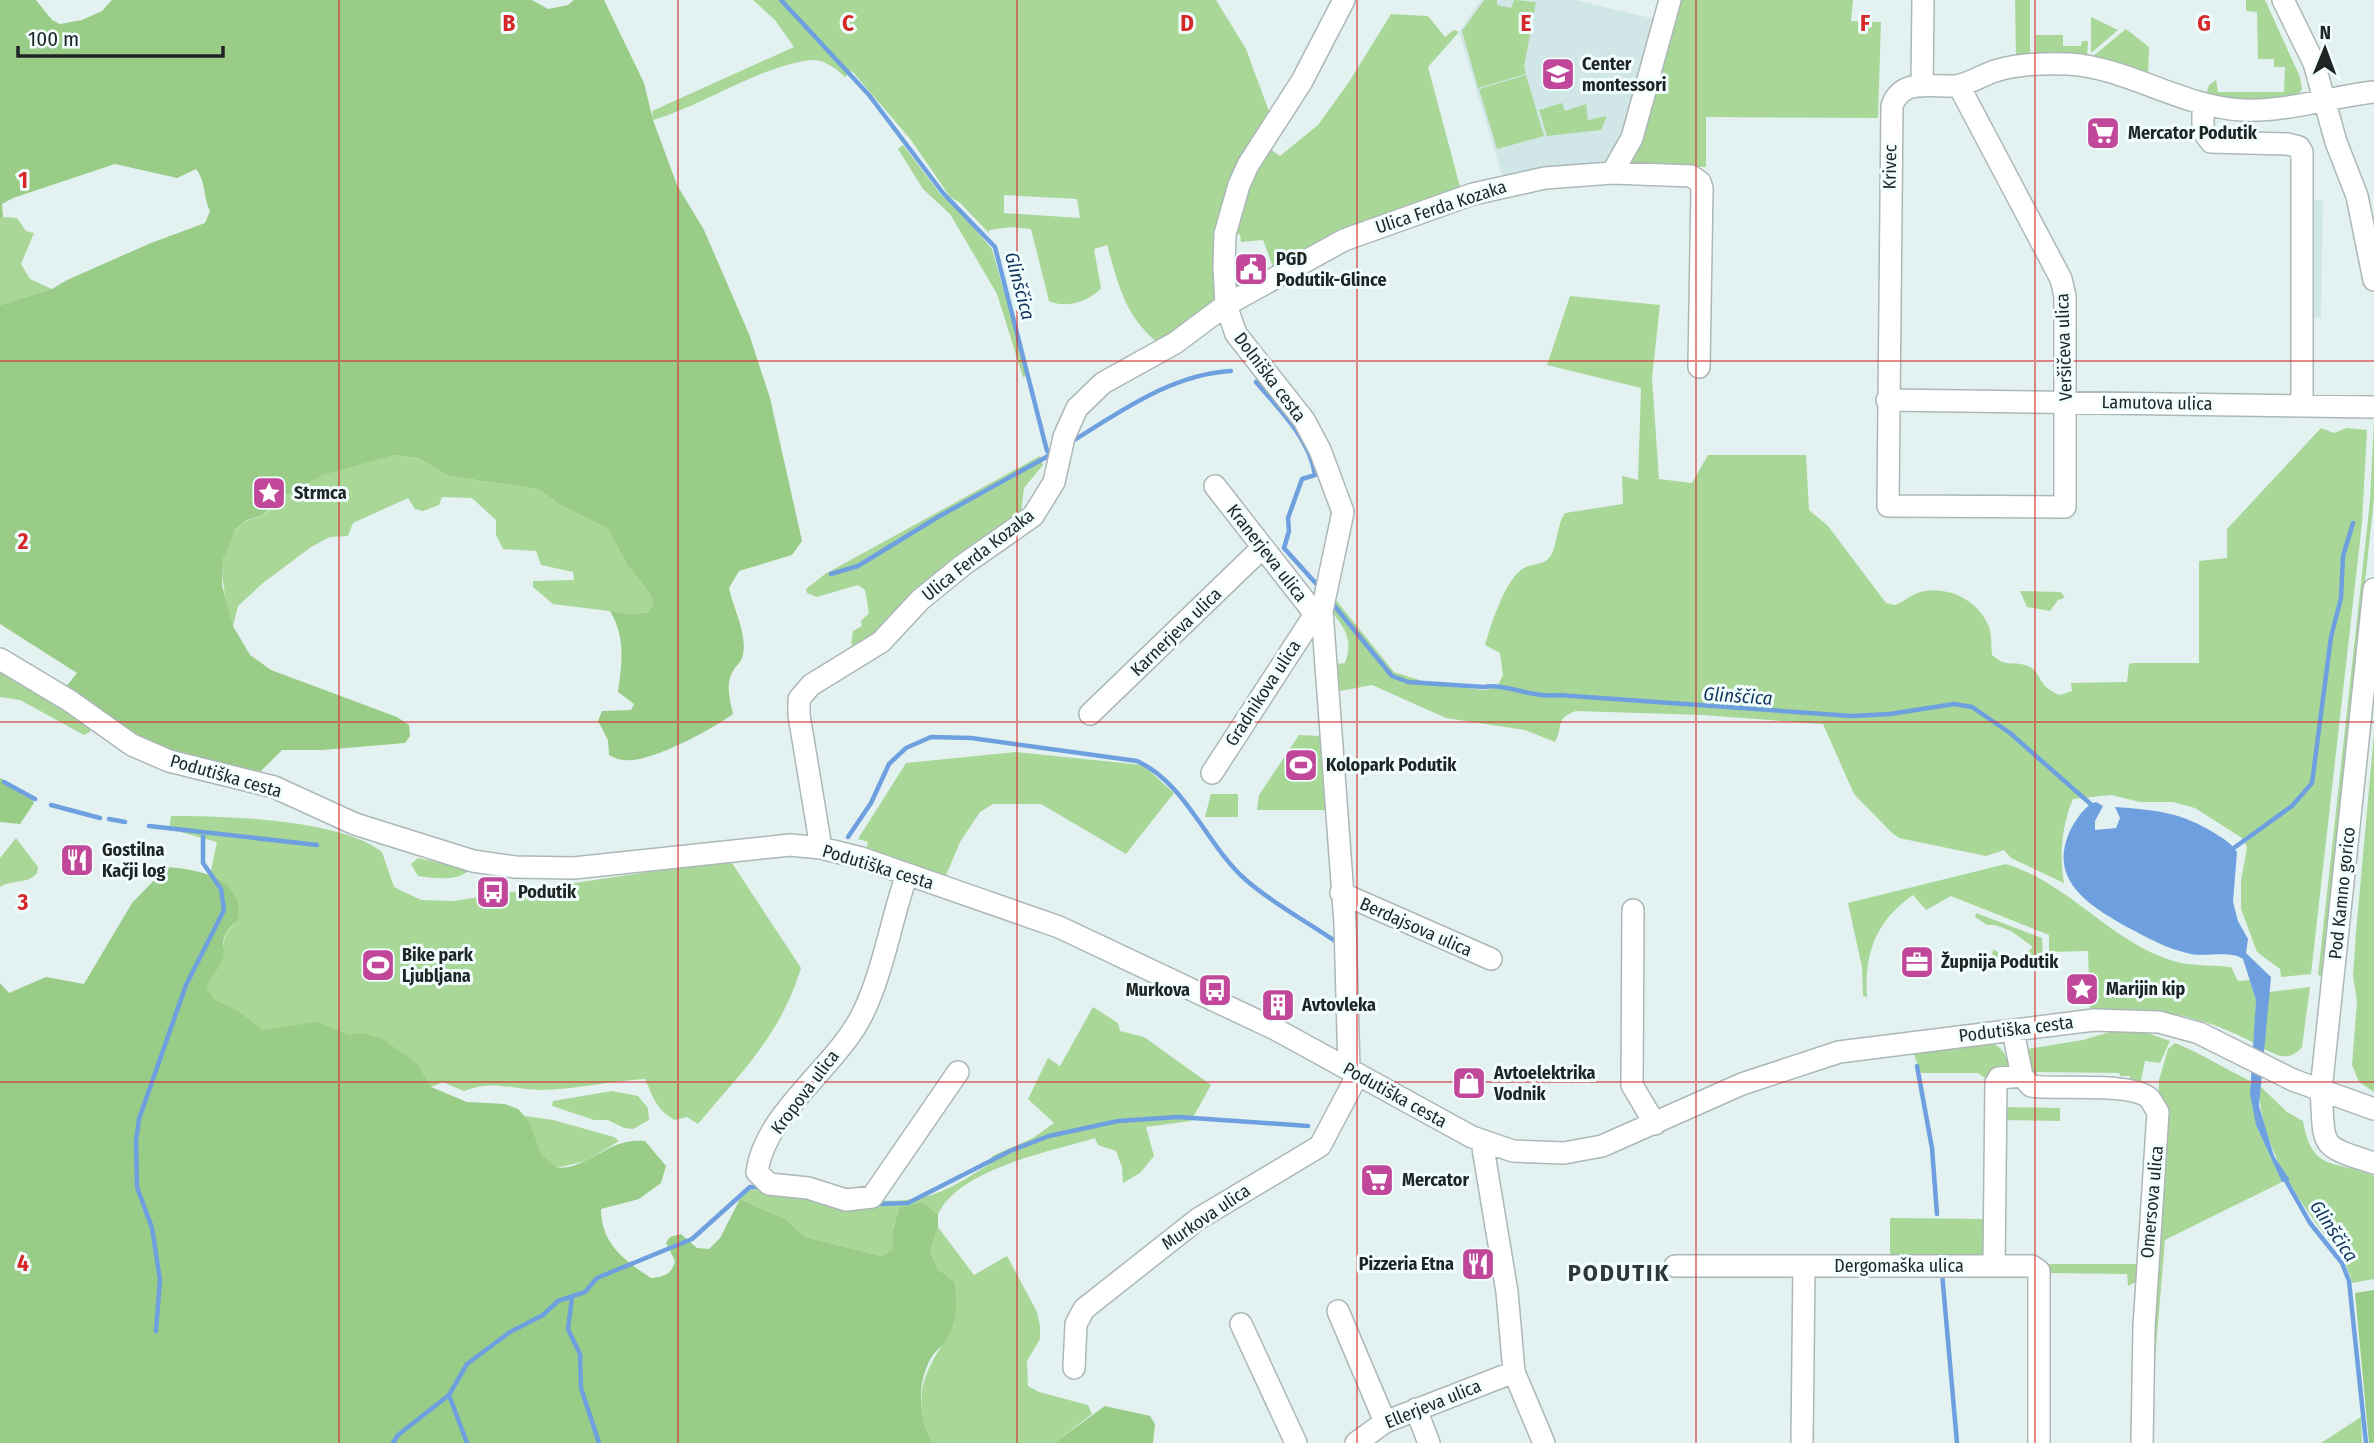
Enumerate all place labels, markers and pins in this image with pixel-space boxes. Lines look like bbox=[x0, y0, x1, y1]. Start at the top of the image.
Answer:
place label: Center montessori bbox=[1582, 53, 1666, 96]
school or university icon: Center montessori bbox=[1539, 55, 1577, 93]
supermarket icon: Mercator Podutik bbox=[2084, 114, 2122, 152]
place label: Mercator Podutik bbox=[2128, 122, 2258, 144]
place label: PGD Podutik-Glince bbox=[1276, 248, 1387, 291]
public building icon: PGD Podutik-Glince bbox=[1232, 250, 1270, 288]
place icon: Strmca bbox=[250, 474, 288, 512]
place label: Strmca bbox=[294, 482, 347, 504]
sports icon: Kolopark Podutik bbox=[1282, 746, 1320, 784]
place label: Kolopark Podutik bbox=[1326, 754, 1457, 776]
place label: Gostilna Kačji log bbox=[102, 839, 166, 882]
restaurant icon: Gostilna Kačji log bbox=[58, 841, 96, 879]
bus stop icon: Podutik bbox=[474, 873, 512, 911]
place label: Podutik bbox=[518, 881, 577, 903]
office icon: Župnija Podutik bbox=[1898, 943, 1936, 981]
place label: Bike park Ljubljana bbox=[402, 944, 474, 987]
sports icon: Bike park Ljubljana bbox=[359, 946, 397, 984]
place label: Župnija Podutik bbox=[1941, 951, 2059, 973]
place icon: Marijin kip bbox=[2063, 970, 2101, 1008]
bus stop icon: Murkova bbox=[1196, 971, 1234, 1009]
place label: Marijin kip bbox=[2106, 978, 2185, 1000]
place label: Murkova bbox=[1126, 979, 1190, 1001]
building icon: Avtovleka bbox=[1259, 986, 1297, 1024]
place label: Avtovleka bbox=[1301, 994, 1376, 1016]
place label: Avtoelektrika Vodnik bbox=[1493, 1062, 1596, 1105]
shop icon: Avtoelektrika Vodnik bbox=[1450, 1064, 1488, 1102]
supermarket icon: Mercator bbox=[1358, 1161, 1396, 1199]
place label: Mercator bbox=[1402, 1169, 1469, 1191]
restaurant icon: Pizzeria Etna bbox=[1459, 1245, 1497, 1283]
place label: Pizzeria Etna bbox=[1359, 1253, 1454, 1275]

